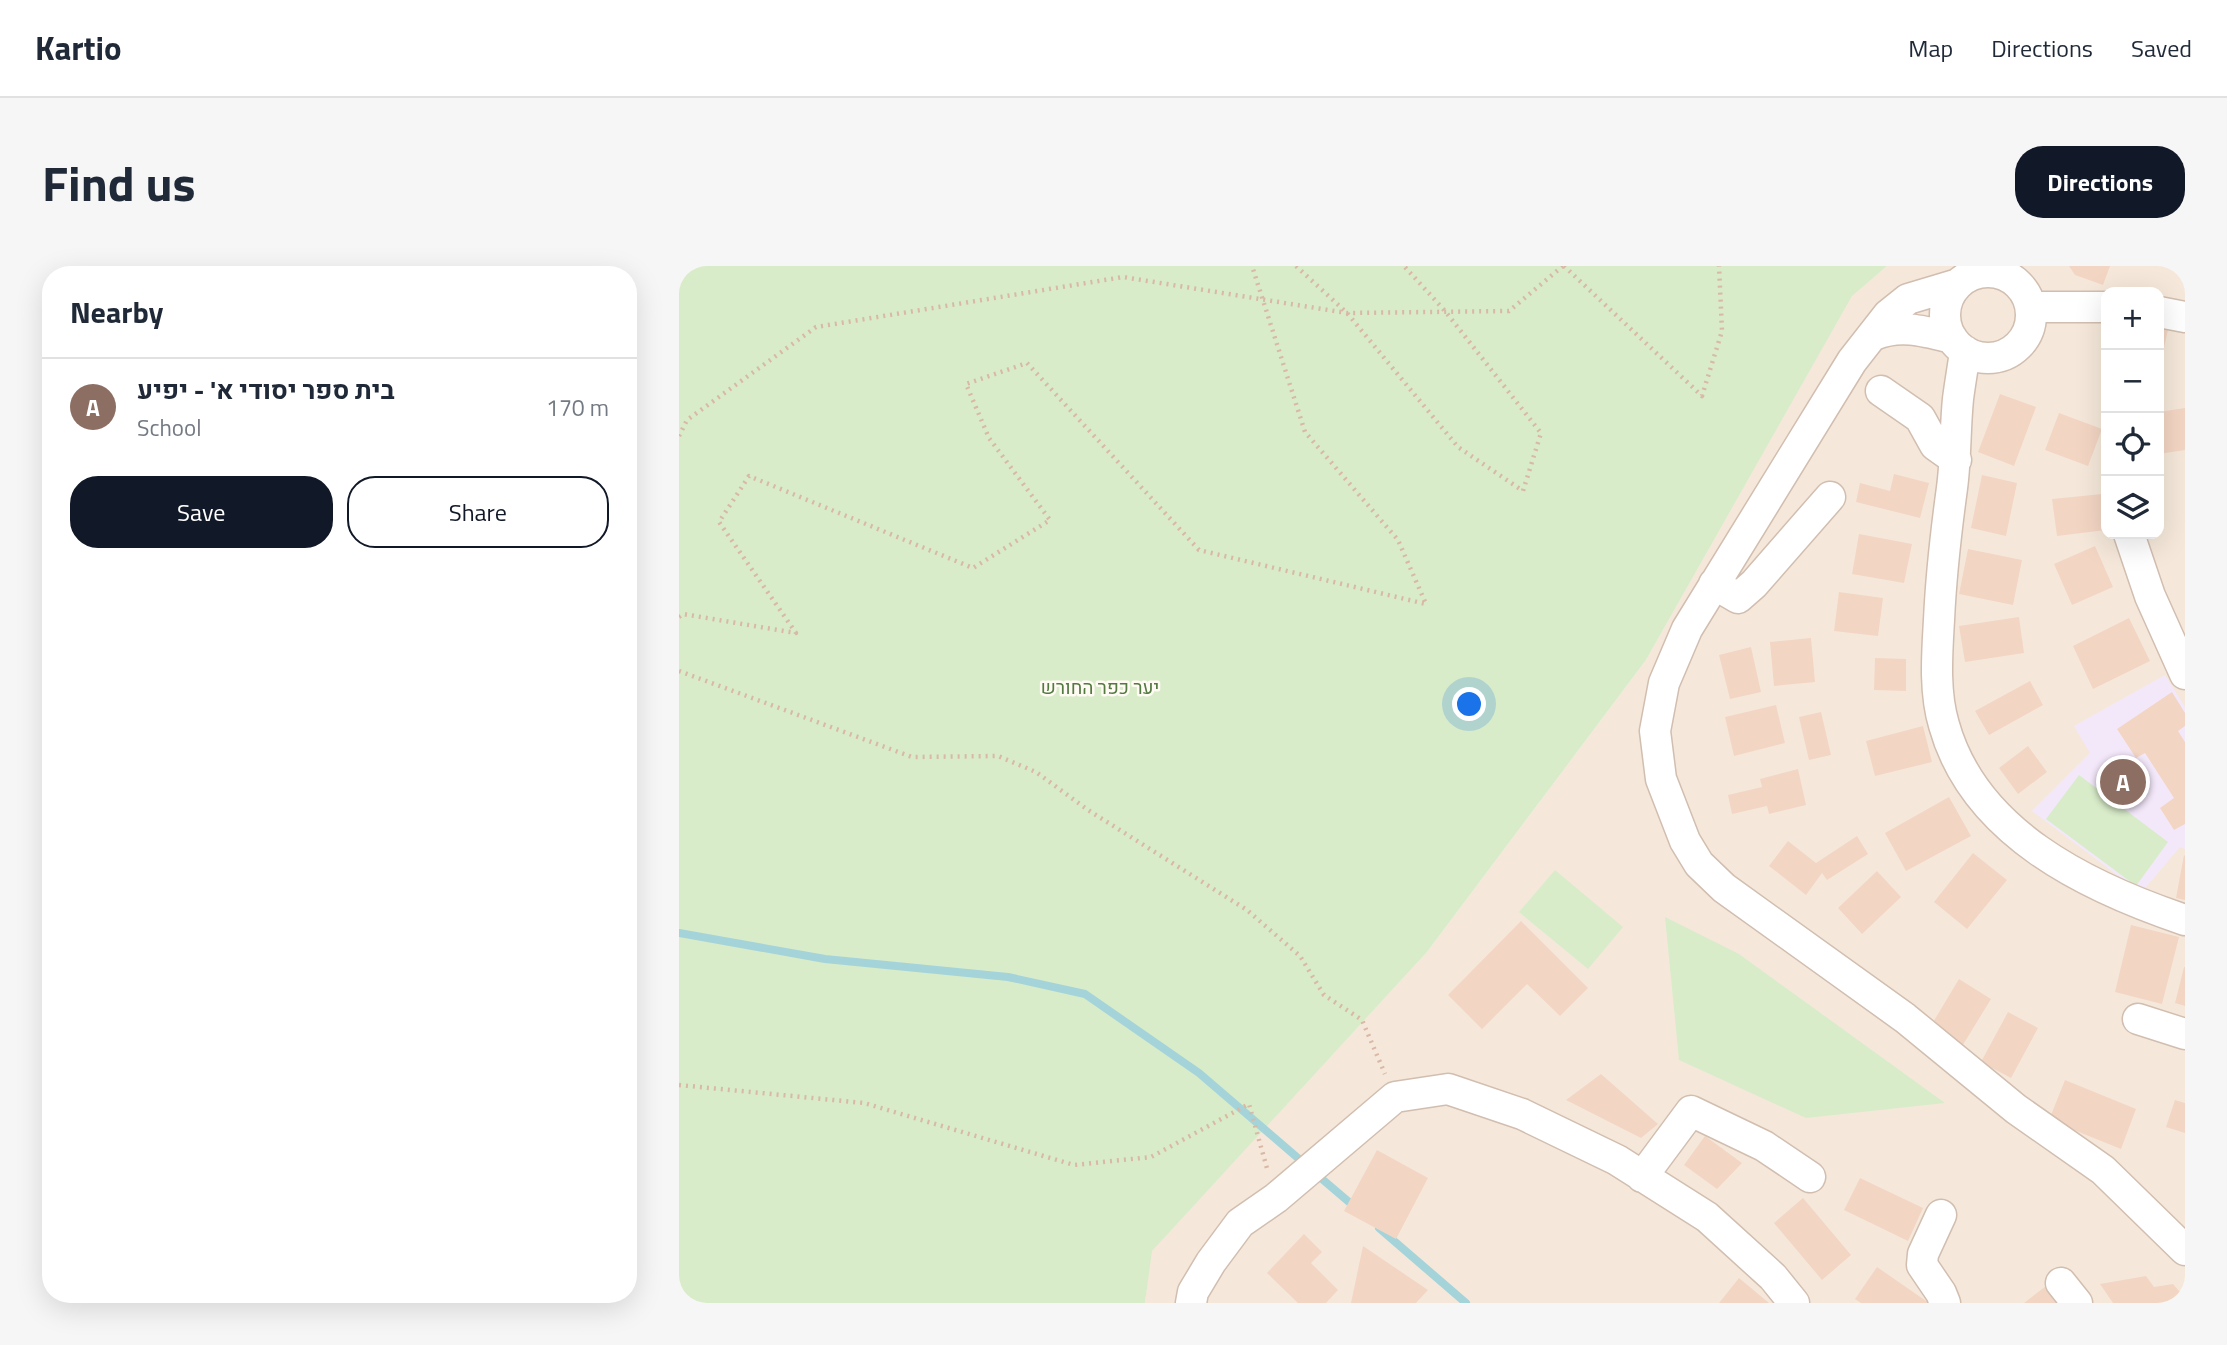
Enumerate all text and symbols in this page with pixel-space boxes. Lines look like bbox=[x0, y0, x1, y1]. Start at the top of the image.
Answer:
text: Kartio bbox=[35, 23, 122, 73]
text: Map bbox=[1908, 30, 1953, 66]
text: Directions bbox=[1991, 30, 2093, 66]
text: Saved bbox=[2131, 30, 2192, 66]
text: Find us bbox=[42, 145, 196, 220]
button: Directions bbox=[2015, 146, 2185, 218]
map controls bbox=[2101, 287, 2164, 539]
button: + bbox=[2101, 287, 2164, 350]
text: Nearby bbox=[70, 289, 163, 335]
button: − bbox=[2101, 350, 2164, 413]
text: בית ספר יסודי א' - יפיע bbox=[137, 370, 395, 409]
text: A bbox=[86, 390, 100, 425]
text: 170 m bbox=[546, 390, 609, 425]
text: School bbox=[137, 410, 201, 445]
button: locate bbox=[2101, 413, 2164, 476]
button: Save bbox=[70, 476, 333, 548]
button: Share bbox=[347, 476, 609, 548]
button: layers bbox=[2101, 476, 2164, 539]
park label: יער כפר החורש bbox=[1041, 672, 1159, 701]
your location bbox=[1452, 687, 1486, 721]
pin: A bbox=[2100, 756, 2146, 808]

